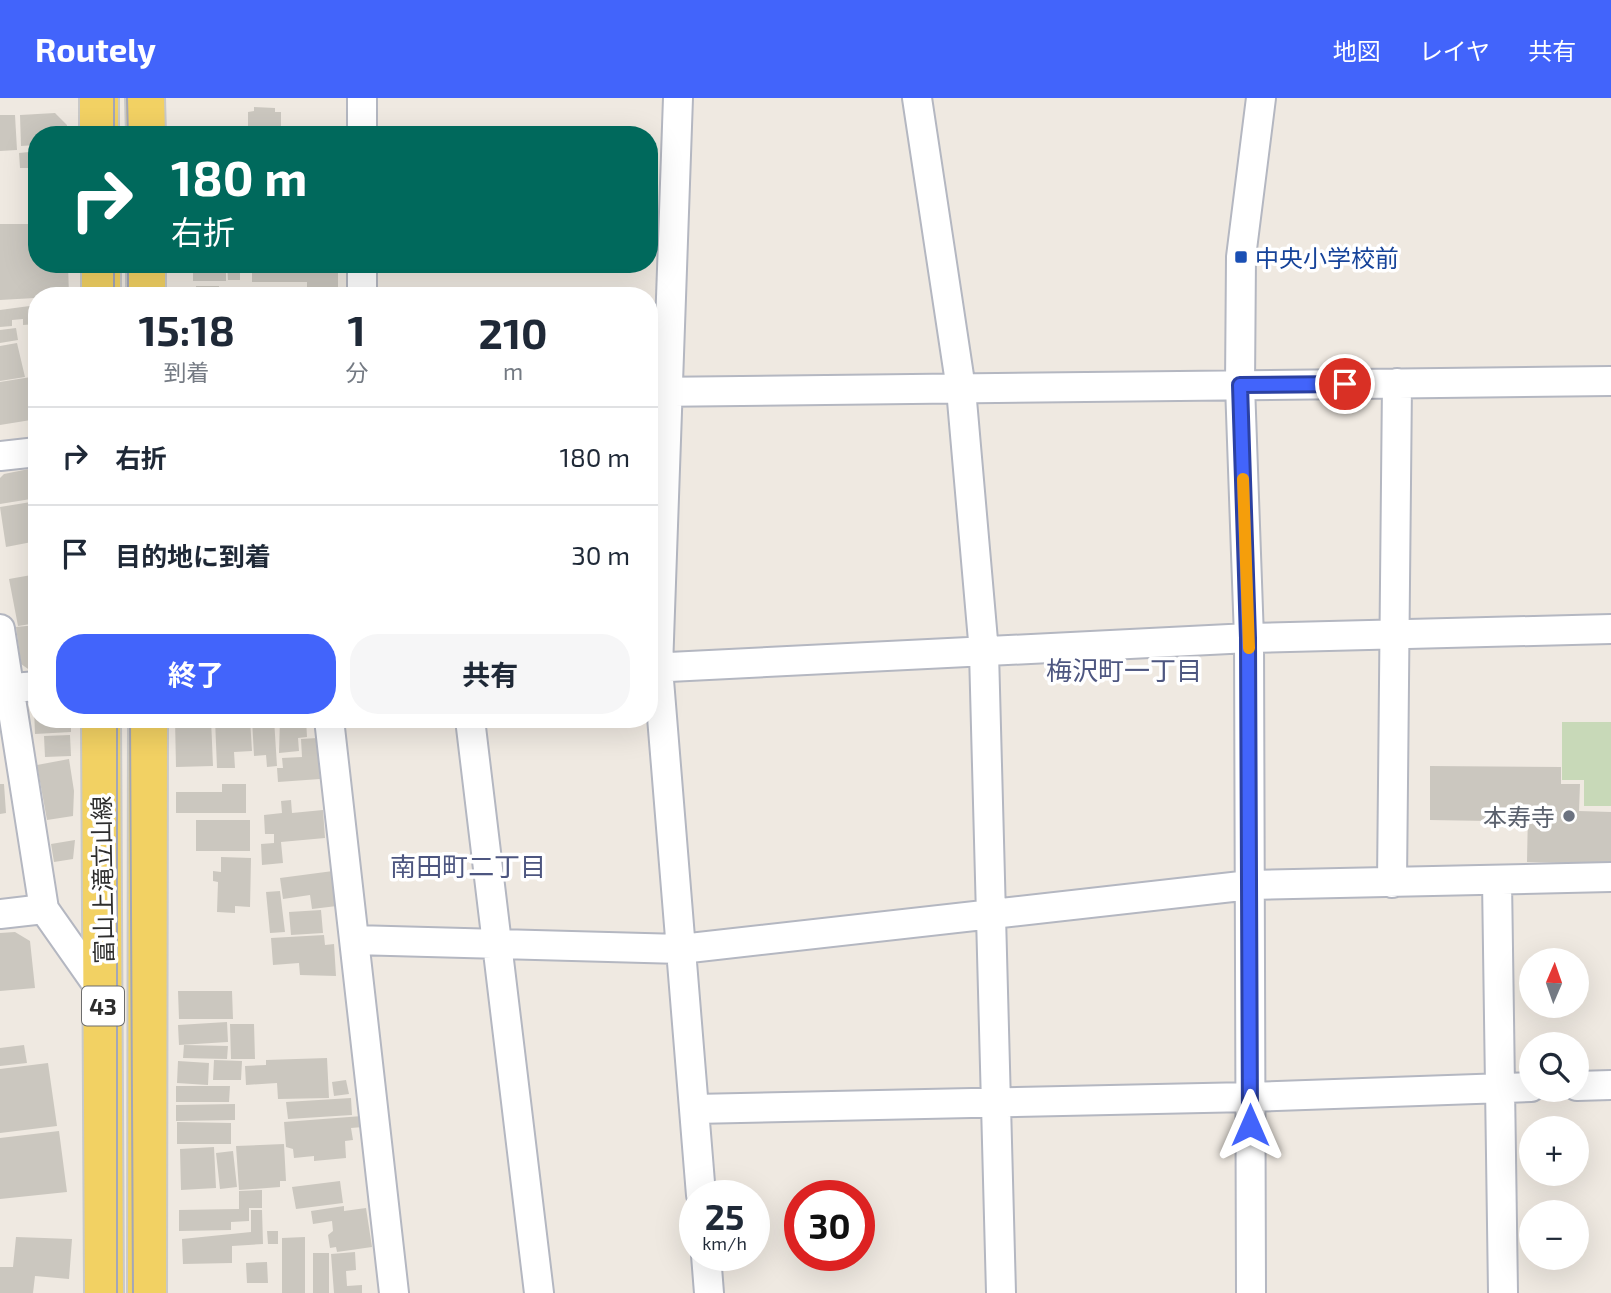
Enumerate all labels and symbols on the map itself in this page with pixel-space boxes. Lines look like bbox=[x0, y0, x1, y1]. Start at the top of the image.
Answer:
place label: 中央小学校前 bbox=[1255, 243, 1399, 272]
marker: 中央小学校前 bbox=[1233, 249, 1249, 265]
pin bbox=[1315, 354, 1375, 414]
district label: 梅沢町一丁目 bbox=[1046, 654, 1202, 685]
street label: 富山上滝立山線 bbox=[86, 796, 118, 964]
place label: 本寿寺 bbox=[1483, 802, 1555, 831]
marker: 本寿寺 bbox=[1561, 808, 1577, 824]
district label: 南田町二丁目 bbox=[390, 850, 546, 881]
north arrow bbox=[1519, 948, 1589, 1018]
road number: 43 bbox=[82, 986, 124, 1026]
position arrow bbox=[1213, 1088, 1287, 1162]
speed limit sign: 30 bbox=[784, 1180, 875, 1271]

